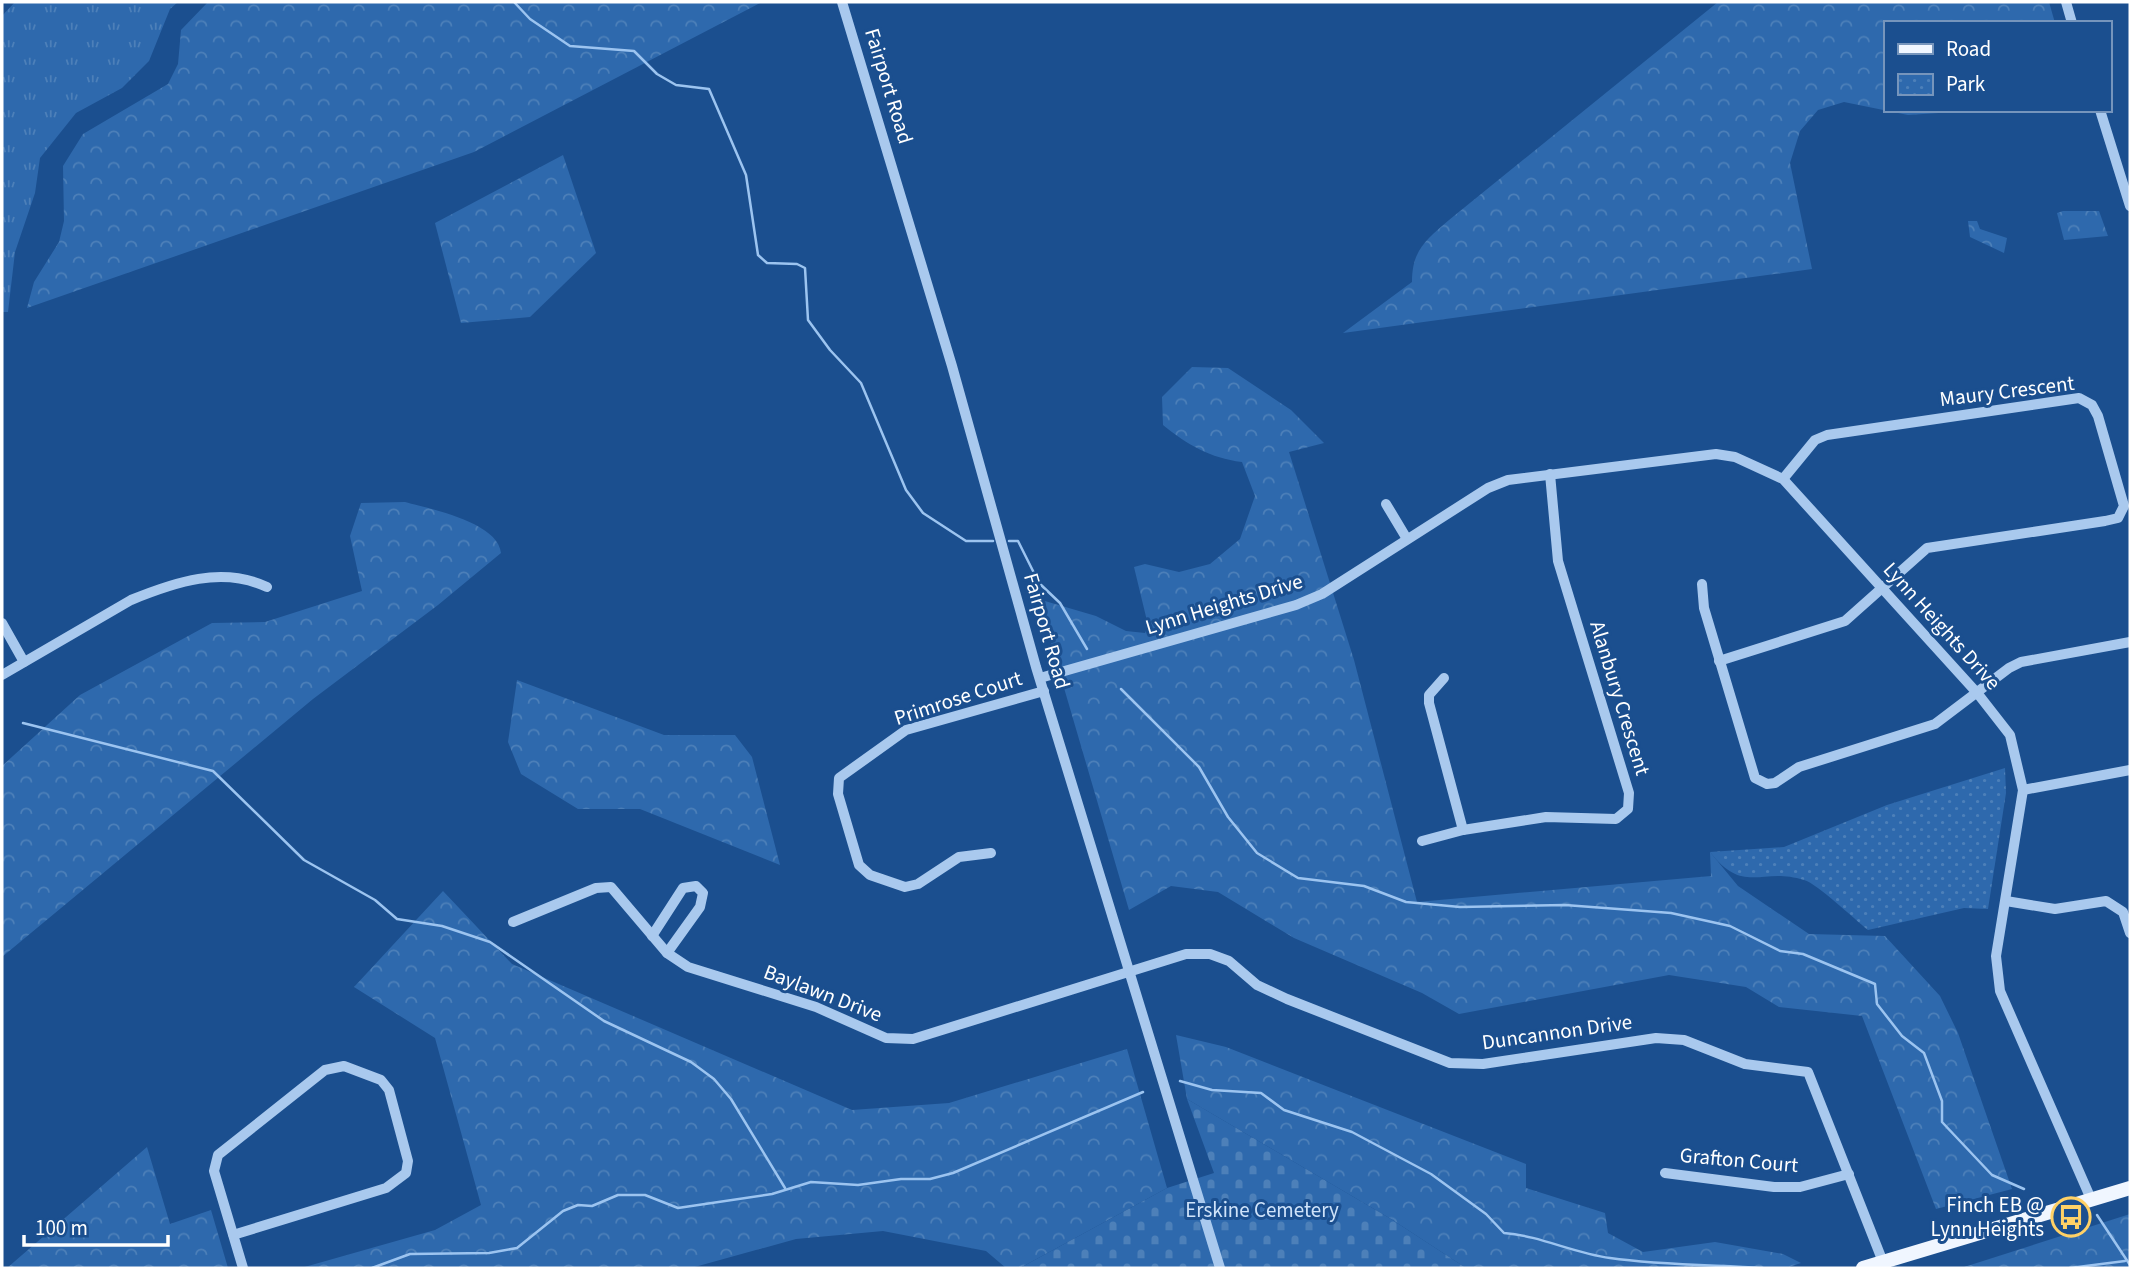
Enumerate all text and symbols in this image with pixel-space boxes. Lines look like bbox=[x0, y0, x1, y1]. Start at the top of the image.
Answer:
legend bbox=[1884, 21, 2111, 112]
street label: Fairport Road bbox=[857, 25, 921, 147]
text: Road bbox=[1946, 34, 1991, 64]
text: Park bbox=[1946, 69, 1986, 99]
street label: Maury Crescent bbox=[1938, 368, 2076, 414]
street label: Lynn Heights Drive bbox=[1876, 555, 2008, 697]
street label: Lynn Heights Drive bbox=[1142, 566, 1306, 642]
street label: Fairport Road bbox=[1016, 569, 1078, 693]
street label: Alanbury Crescent bbox=[1582, 617, 1658, 779]
street label: Primrose Court bbox=[890, 663, 1026, 733]
street label: Baylawn Drive bbox=[759, 957, 887, 1029]
street label: Duncannon Drive bbox=[1480, 1007, 1634, 1057]
street label: Grafton Court bbox=[1679, 1140, 1799, 1180]
place label: Finch EB @ Lynn Heights bbox=[1931, 1190, 2044, 1244]
park label: Erskine Cemetery bbox=[1185, 1195, 1339, 1225]
bus stop icon: Finch EB @ Lynn Heights bbox=[2050, 1196, 2092, 1238]
scale bar bbox=[24, 1204, 168, 1248]
text: 100 m bbox=[35, 1213, 88, 1243]

